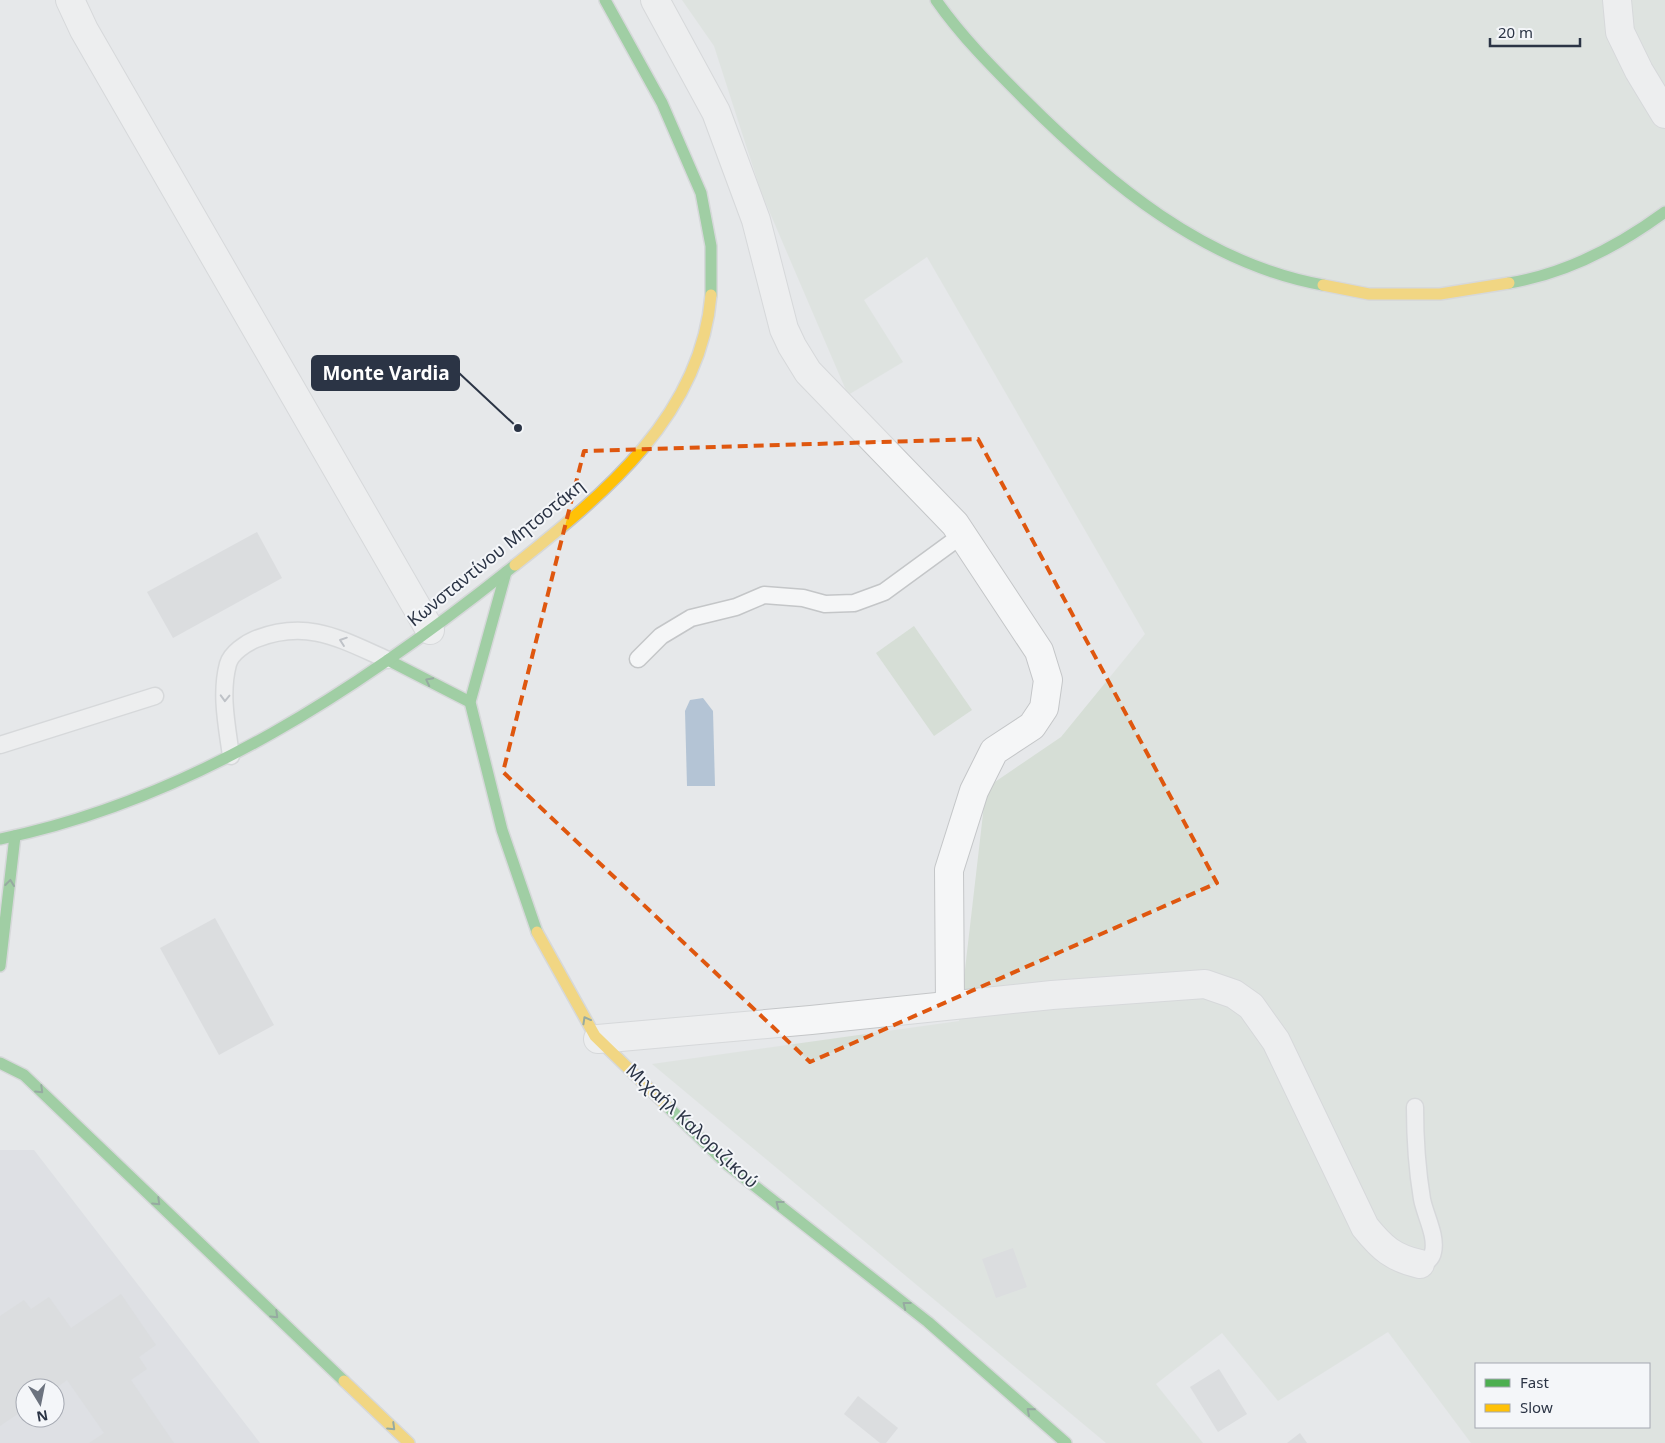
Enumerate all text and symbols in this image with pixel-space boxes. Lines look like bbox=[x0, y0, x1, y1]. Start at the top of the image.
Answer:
scale bar bbox=[1490, 15, 1580, 47]
text: 20 m bbox=[1498, 22, 1533, 42]
callout: Monte Vardia bbox=[312, 356, 459, 390]
text: Monte Vardia bbox=[322, 360, 450, 386]
street label: Κωνσταντίνου Μητσοτάκη bbox=[402, 473, 589, 631]
one-way arrow bbox=[339, 637, 348, 647]
one-way arrow bbox=[425, 677, 434, 687]
one-way arrow bbox=[220, 694, 230, 702]
one-way arrow bbox=[4, 879, 15, 887]
one-way arrow bbox=[583, 1016, 593, 1025]
street label: Μιχαήλ Καλοριζικού bbox=[621, 1058, 764, 1193]
one-way arrow bbox=[34, 1084, 43, 1093]
one-way arrow bbox=[152, 1196, 161, 1205]
one-way arrow bbox=[776, 1202, 785, 1210]
one-way arrow bbox=[902, 1302, 912, 1311]
one-way arrow bbox=[269, 1309, 278, 1318]
legend bbox=[1475, 1363, 1650, 1428]
text: Fast bbox=[1520, 1372, 1549, 1392]
north arrow bbox=[15, 1378, 65, 1428]
text: Slow bbox=[1520, 1397, 1553, 1417]
text: N bbox=[35, 1406, 50, 1427]
one-way arrow bbox=[1026, 1408, 1035, 1417]
one-way arrow bbox=[386, 1421, 395, 1430]

